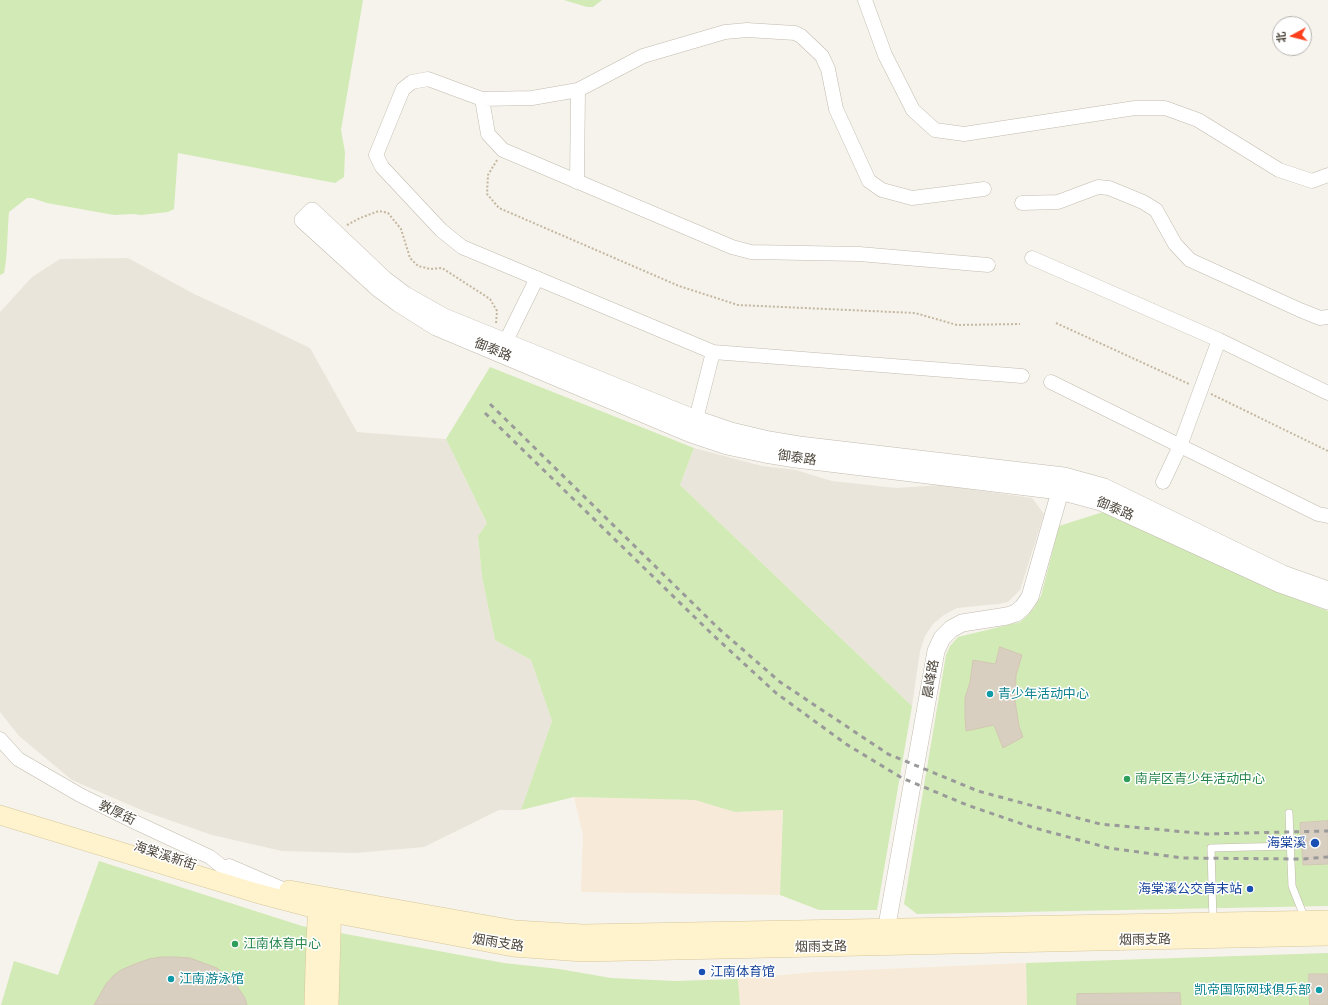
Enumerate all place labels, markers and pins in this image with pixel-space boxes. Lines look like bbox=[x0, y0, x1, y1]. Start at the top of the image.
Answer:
place label: 青少年活动中心 bbox=[998, 686, 1089, 702]
marker: 青少年活动中心 bbox=[985, 689, 995, 699]
place label: 南岸区青少年活动中心 bbox=[1135, 771, 1265, 787]
marker: 南岸区青少年活动中心 bbox=[1122, 774, 1132, 784]
place label: 海棠溪 bbox=[1267, 835, 1306, 851]
marker: 海棠溪 bbox=[1309, 837, 1321, 849]
place label: 海棠溪公交首末站 bbox=[1138, 881, 1242, 897]
marker: 海棠溪公交首末站 bbox=[1245, 884, 1255, 894]
place label: 江南体育中心 bbox=[243, 936, 321, 952]
marker: 江南体育中心 bbox=[230, 939, 240, 949]
place label: 江南体育馆 bbox=[710, 964, 775, 980]
marker: 江南体育馆 bbox=[697, 967, 707, 977]
place label: 江南游泳馆 bbox=[179, 971, 244, 987]
marker: 江南游泳馆 bbox=[166, 974, 176, 984]
place label: 凯帝国际网球俱乐部 bbox=[1194, 982, 1311, 998]
marker: 凯帝国际网球俱乐部 bbox=[1314, 985, 1324, 995]

